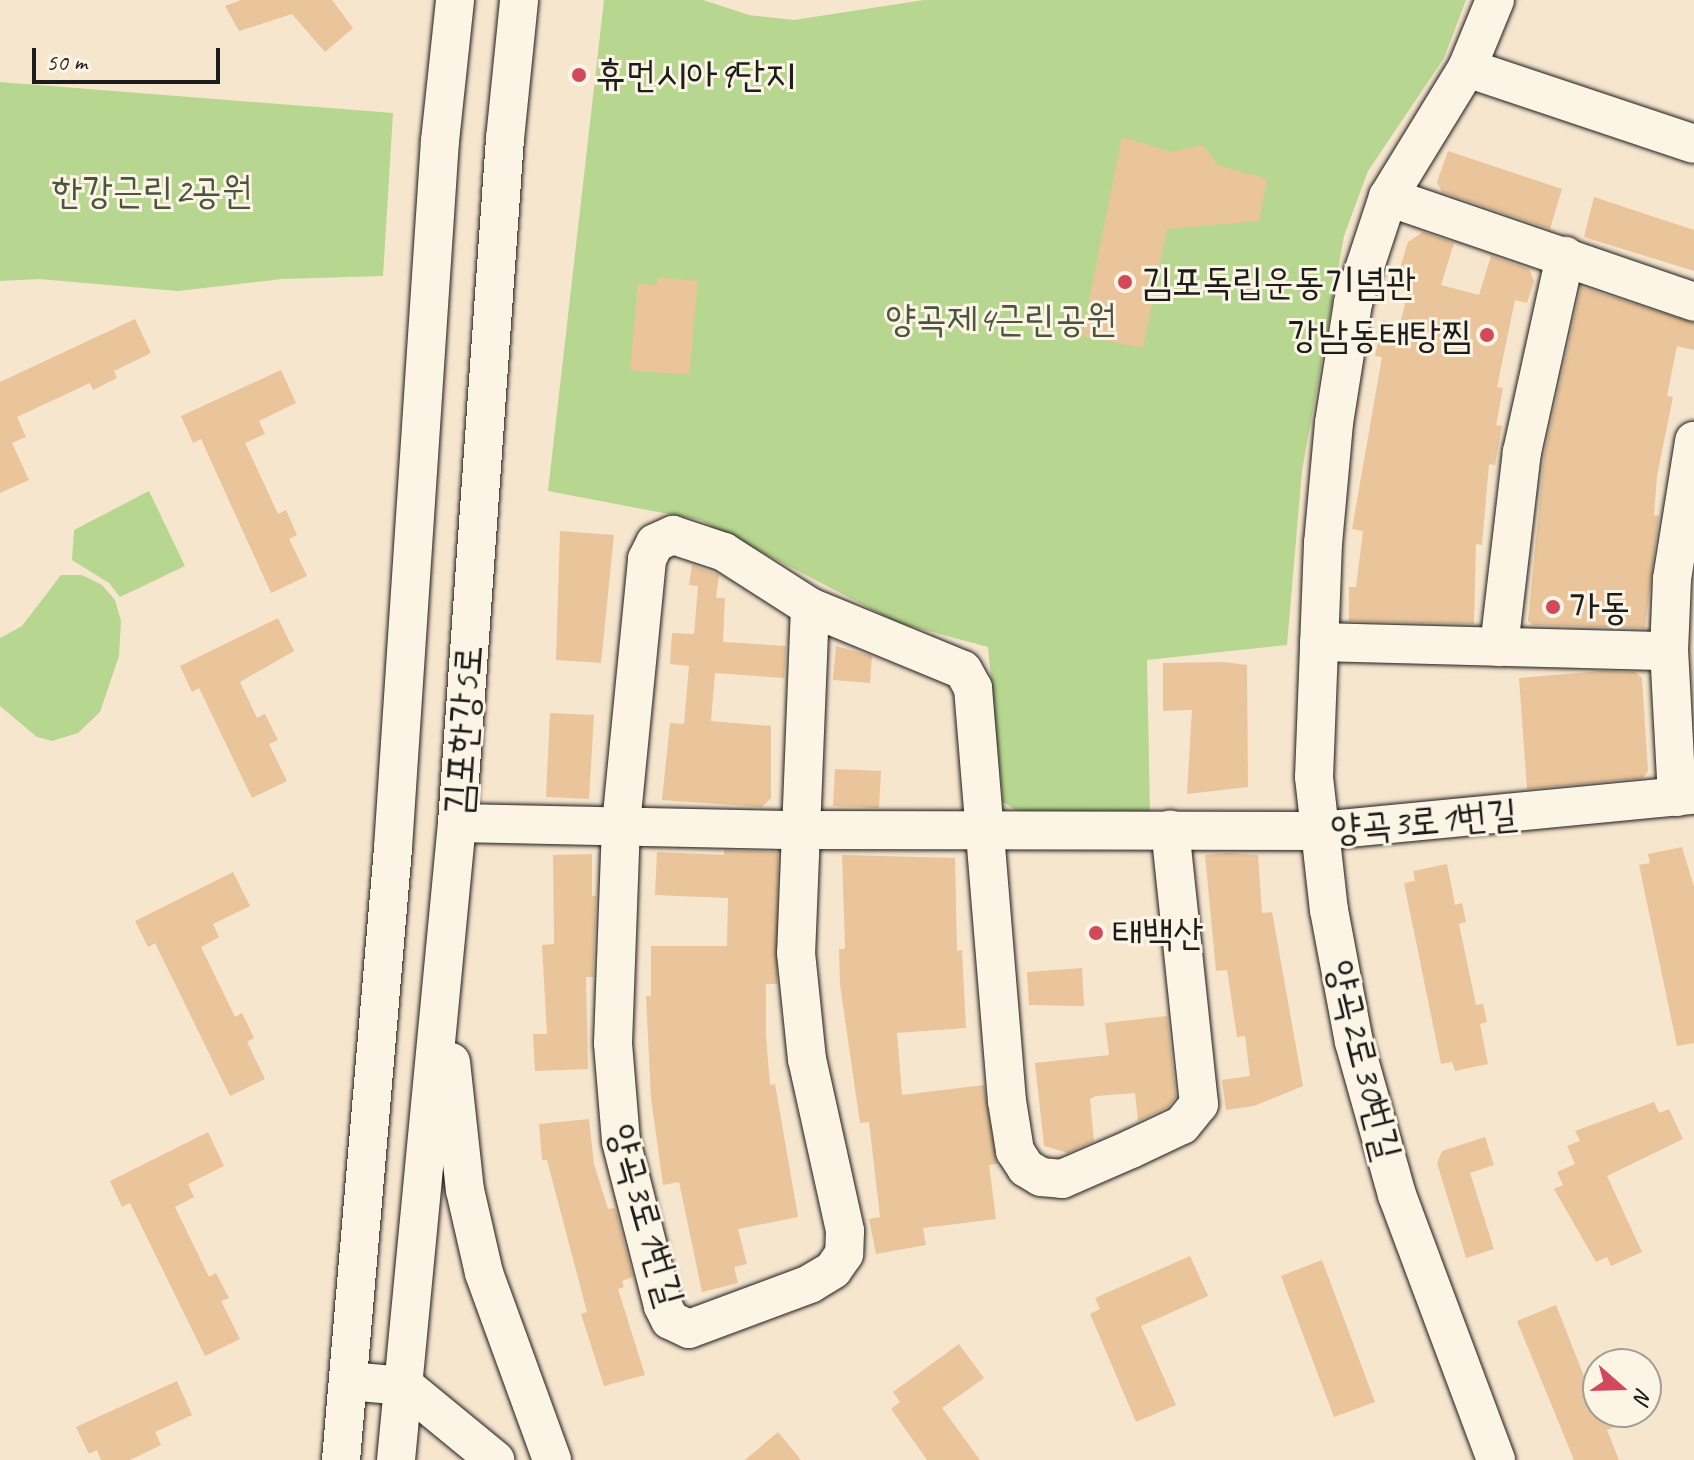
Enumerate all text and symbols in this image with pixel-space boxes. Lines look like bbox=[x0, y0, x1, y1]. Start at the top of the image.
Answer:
scale bar bbox=[36, 32, 224, 82]
text: 50 m bbox=[46, 47, 87, 77]
place label: 휴먼시아9단지 bbox=[595, 52, 796, 98]
marker: 휴먼시아9단지 bbox=[570, 66, 588, 84]
park label: 한강근린2공원 bbox=[52, 168, 252, 214]
place label: 김포독립운동기념관 bbox=[1141, 259, 1416, 305]
marker: 김포독립운동기념관 bbox=[1116, 273, 1134, 291]
park label: 양곡제4근린공원 bbox=[885, 296, 1117, 342]
place label: 강남동태탕찜 bbox=[1288, 312, 1471, 358]
marker: 강남동태탕찜 bbox=[1478, 326, 1496, 344]
place label: 가동 bbox=[1569, 584, 1630, 630]
marker: 가동 bbox=[1544, 598, 1562, 616]
street label: 김포한강5로 bbox=[434, 644, 492, 816]
street label: 양곡3로1번길 bbox=[1329, 790, 1519, 852]
place label: 태백산 bbox=[1112, 910, 1204, 956]
marker: 태백산 bbox=[1087, 924, 1105, 942]
street label: 양곡2로30번길 bbox=[1317, 955, 1411, 1165]
street label: 양곡3로1번길 bbox=[598, 1119, 694, 1311]
north arrow bbox=[1582, 1348, 1662, 1428]
text: N bbox=[1627, 1384, 1658, 1407]

